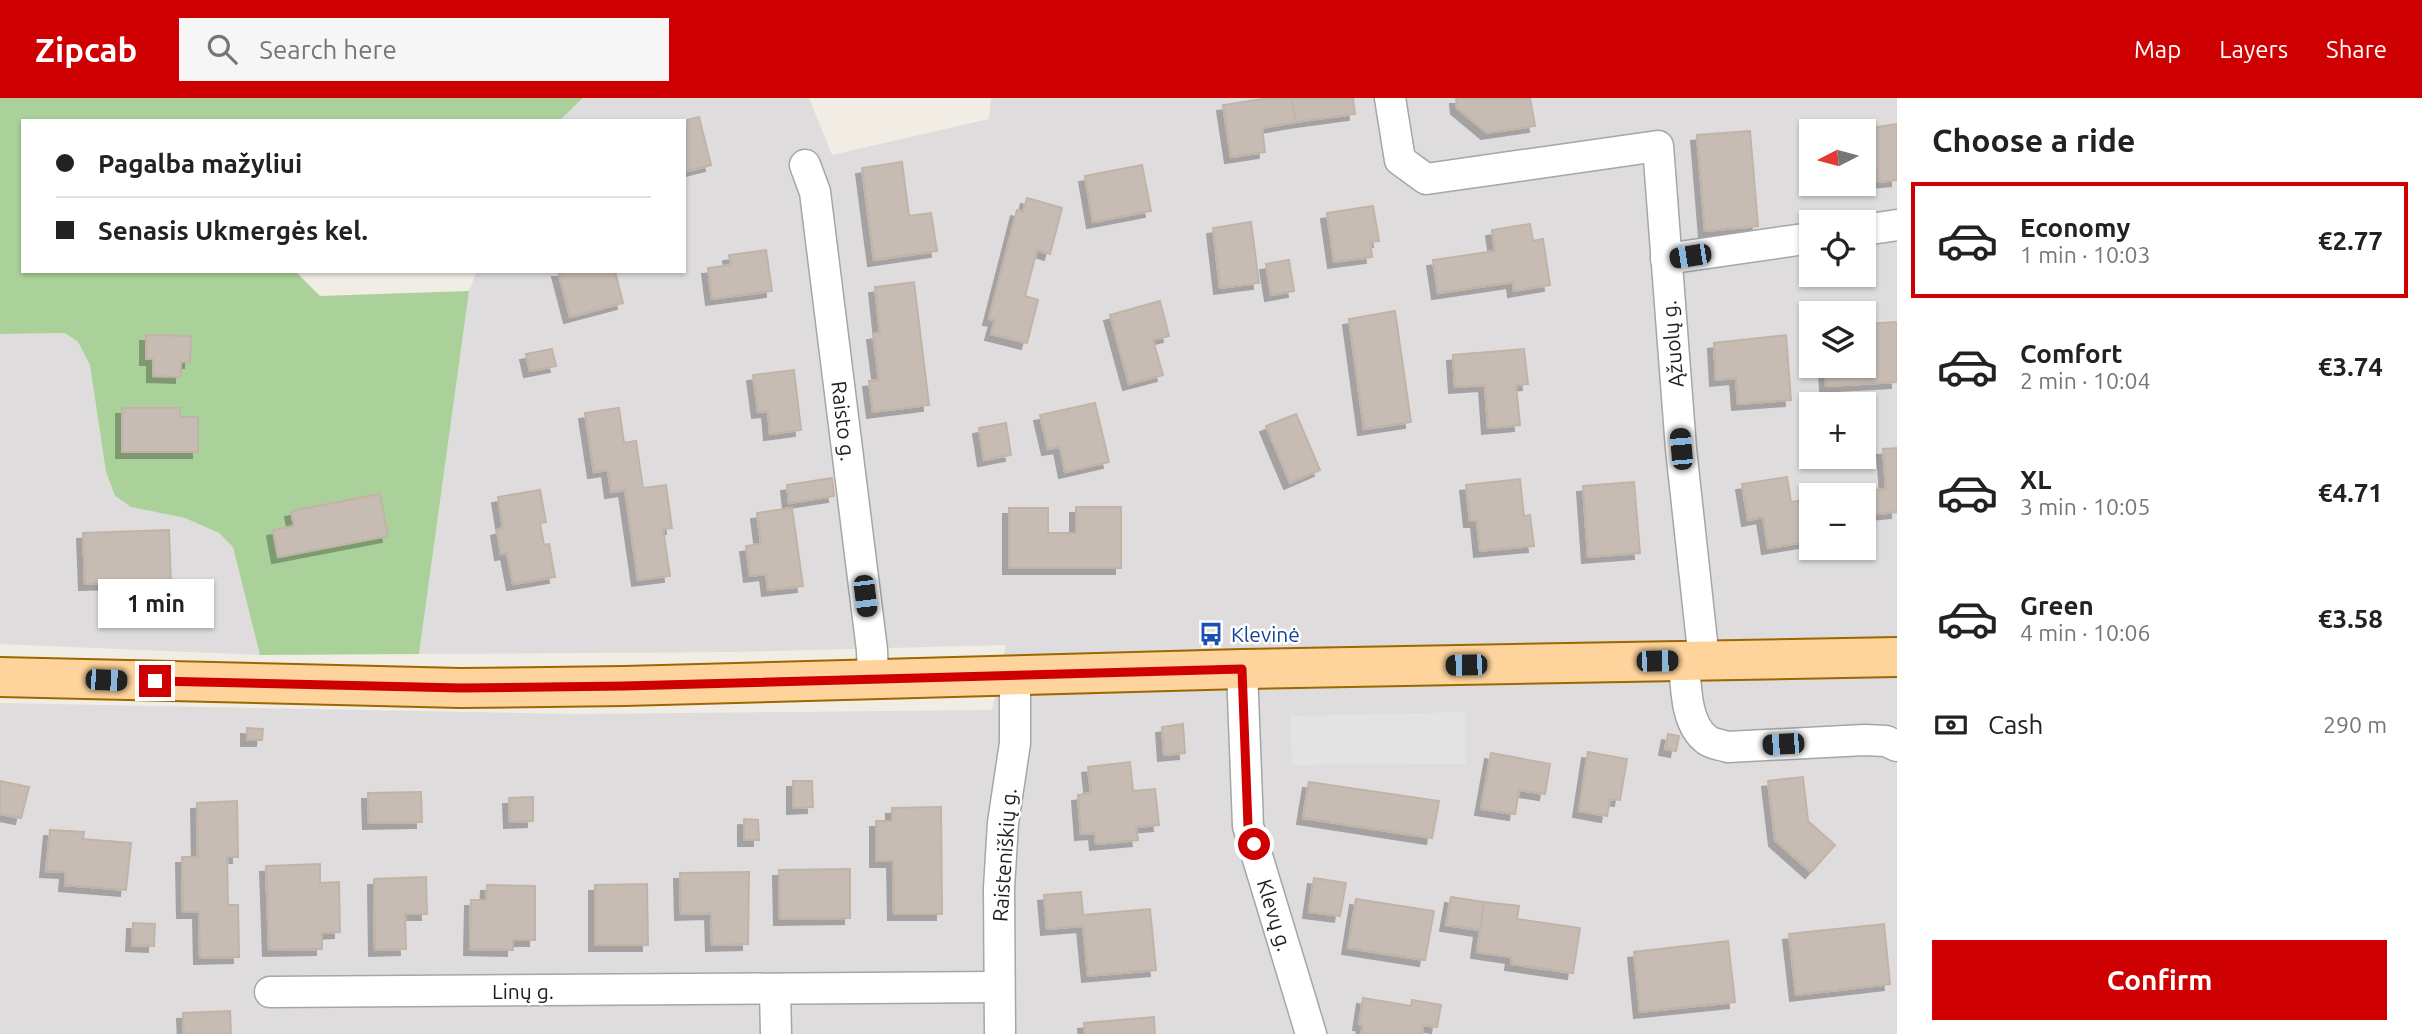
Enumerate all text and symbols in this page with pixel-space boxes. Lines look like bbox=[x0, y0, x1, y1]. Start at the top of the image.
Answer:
search box bbox=[179, 18, 669, 81]
icon: search bbox=[203, 30, 241, 68]
text: Zipcab bbox=[35, 31, 137, 68]
text: Search here bbox=[259, 35, 397, 64]
text: Map bbox=[2134, 36, 2181, 63]
text: Layers bbox=[2219, 36, 2288, 63]
text: Share bbox=[2326, 36, 2387, 63]
north arrow bbox=[1799, 119, 1876, 196]
map controls bbox=[1799, 119, 1876, 560]
text: Choose a ride bbox=[1932, 122, 2135, 158]
text: Pagalba mažyliui bbox=[98, 149, 302, 178]
icon: car bbox=[1936, 209, 1999, 272]
button: locate bbox=[1799, 210, 1876, 287]
text: Economy bbox=[2020, 213, 2130, 242]
text: Senasis Ukmergės kel. bbox=[98, 216, 368, 245]
text: €2.77 bbox=[2318, 226, 2383, 255]
car bbox=[1668, 242, 1713, 270]
text: 1 min · 10:03 bbox=[2020, 242, 2151, 267]
street label: Ąžuolų g. bbox=[1656, 299, 1688, 389]
button: layers bbox=[1799, 301, 1876, 378]
icon: car bbox=[1936, 335, 1999, 398]
text: Comfort bbox=[2020, 339, 2123, 368]
text: €3.74 bbox=[2318, 352, 2383, 381]
text: 2 min · 10:04 bbox=[2020, 368, 2151, 393]
street label: Raisto g. bbox=[827, 380, 861, 462]
button: + bbox=[1799, 392, 1876, 469]
car bbox=[1669, 427, 1694, 471]
icon: car bbox=[1936, 461, 1999, 524]
text: XL bbox=[2020, 465, 2051, 494]
text: €4.71 bbox=[2318, 478, 2383, 507]
button: − bbox=[1799, 483, 1876, 560]
text: 3 min · 10:05 bbox=[2020, 494, 2151, 519]
car bbox=[853, 574, 878, 618]
callout: 1 min bbox=[97, 580, 213, 628]
icon: car bbox=[1936, 587, 1999, 650]
text: 1 min bbox=[127, 591, 185, 616]
text: Green bbox=[2020, 591, 2094, 620]
text: €3.58 bbox=[2318, 604, 2383, 633]
bus stop icon: Klevinė bbox=[1197, 620, 1225, 648]
text: 4 min · 10:06 bbox=[2020, 620, 2151, 645]
place label: Klevinė bbox=[1231, 622, 1300, 646]
car bbox=[1636, 650, 1679, 672]
car bbox=[1445, 654, 1488, 676]
route end bbox=[139, 665, 171, 697]
car bbox=[85, 669, 128, 691]
icon: cash bbox=[1932, 706, 1970, 744]
text: Cash bbox=[1988, 710, 2043, 739]
text: 290 m bbox=[2323, 712, 2387, 737]
car bbox=[1762, 732, 1805, 756]
street label: Raisteniškių g. bbox=[987, 787, 1021, 923]
route start bbox=[1238, 828, 1270, 860]
street label: Klevų g. bbox=[1253, 876, 1297, 954]
button: Confirm bbox=[1932, 940, 2387, 1020]
street label: Linų g. bbox=[492, 979, 554, 1003]

